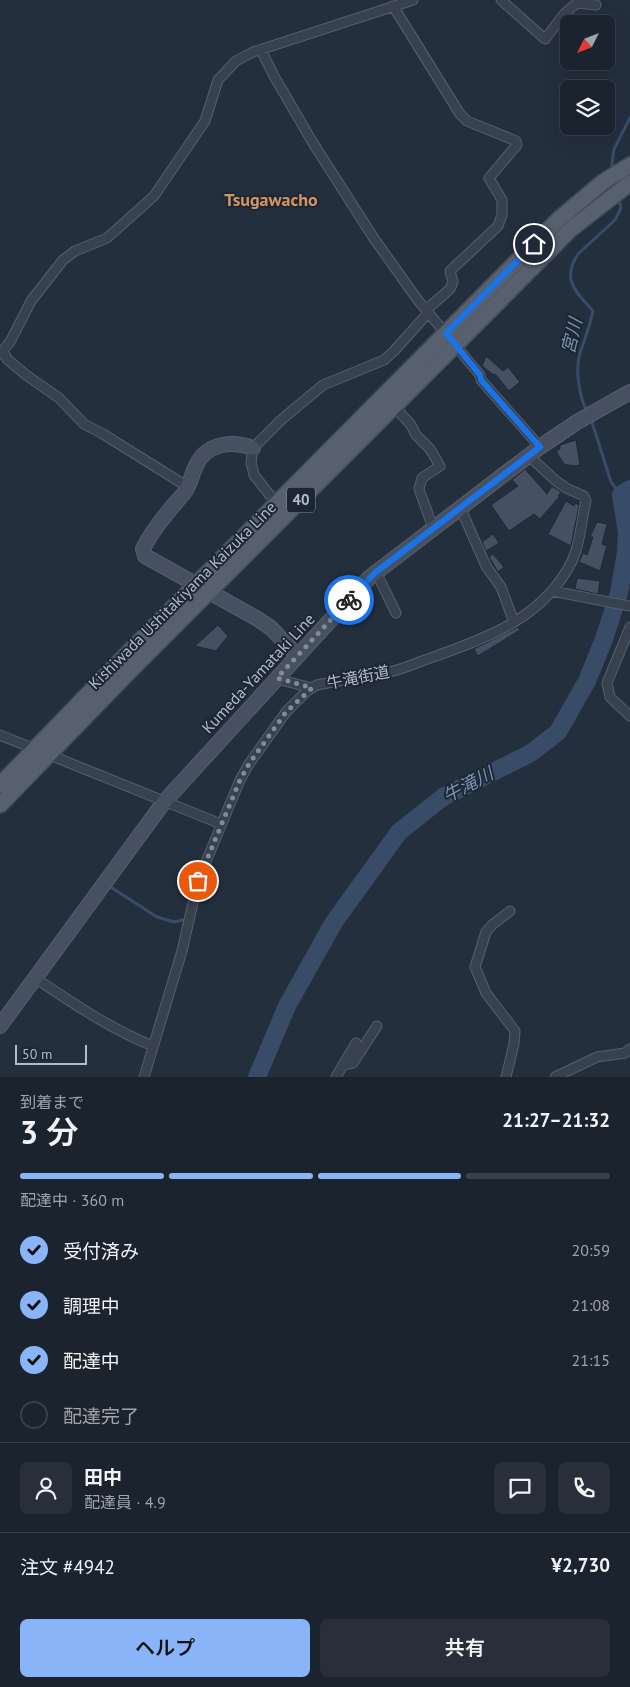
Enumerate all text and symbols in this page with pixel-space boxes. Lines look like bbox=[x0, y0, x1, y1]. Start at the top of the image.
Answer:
north arrow bbox=[560, 15, 615, 70]
map controls bbox=[560, 15, 615, 135]
button: layers bbox=[560, 80, 615, 135]
district label: Tsugawacho bbox=[224, 188, 318, 211]
pin bbox=[513, 223, 555, 265]
icon: home bbox=[520, 230, 548, 258]
water label: 宮川 bbox=[556, 314, 588, 356]
road number: 40 bbox=[287, 488, 315, 512]
street label: Kishiwada Ushitakiyama Kaizuka Line bbox=[84, 497, 280, 693]
courier bbox=[324, 575, 374, 625]
icon: bike bbox=[335, 586, 363, 614]
street label: Kumeda-Yamataki Line bbox=[197, 609, 319, 737]
street label: 牛滝街道 bbox=[325, 661, 391, 693]
water label: 牛滝川 bbox=[439, 761, 499, 807]
pin bbox=[177, 860, 219, 902]
icon: bag bbox=[184, 867, 212, 895]
scale bar bbox=[15, 1042, 88, 1065]
text: 50 m bbox=[22, 1045, 52, 1063]
text: 到着まで bbox=[20, 1092, 84, 1112]
text: 21:27–21:32 bbox=[502, 1108, 610, 1132]
text: 3 分 bbox=[20, 1111, 78, 1153]
text: 配達中 · 360 m bbox=[20, 1190, 124, 1210]
icon: check bbox=[20, 1236, 48, 1264]
text: 受付済み bbox=[63, 1239, 139, 1263]
text: 20:59 bbox=[572, 1240, 610, 1260]
icon: check bbox=[20, 1291, 48, 1319]
text: 調理中 bbox=[63, 1294, 120, 1318]
text: 21:08 bbox=[572, 1295, 610, 1315]
icon: check bbox=[20, 1346, 48, 1374]
text: 配達中 bbox=[63, 1349, 120, 1373]
text: 21:15 bbox=[572, 1350, 610, 1370]
text: 配達完了 bbox=[63, 1404, 139, 1428]
button: person bbox=[20, 1462, 72, 1514]
button: chat bbox=[494, 1462, 546, 1514]
button: phone bbox=[558, 1462, 610, 1514]
text: 田中 bbox=[84, 1465, 122, 1489]
text: 配達員 · 4.9 bbox=[84, 1492, 166, 1512]
text: ¥2,730 bbox=[551, 1553, 610, 1577]
text: 注文 #4942 bbox=[20, 1555, 115, 1579]
button: ヘルプ bbox=[20, 1619, 310, 1677]
button: 共有 bbox=[320, 1619, 610, 1677]

